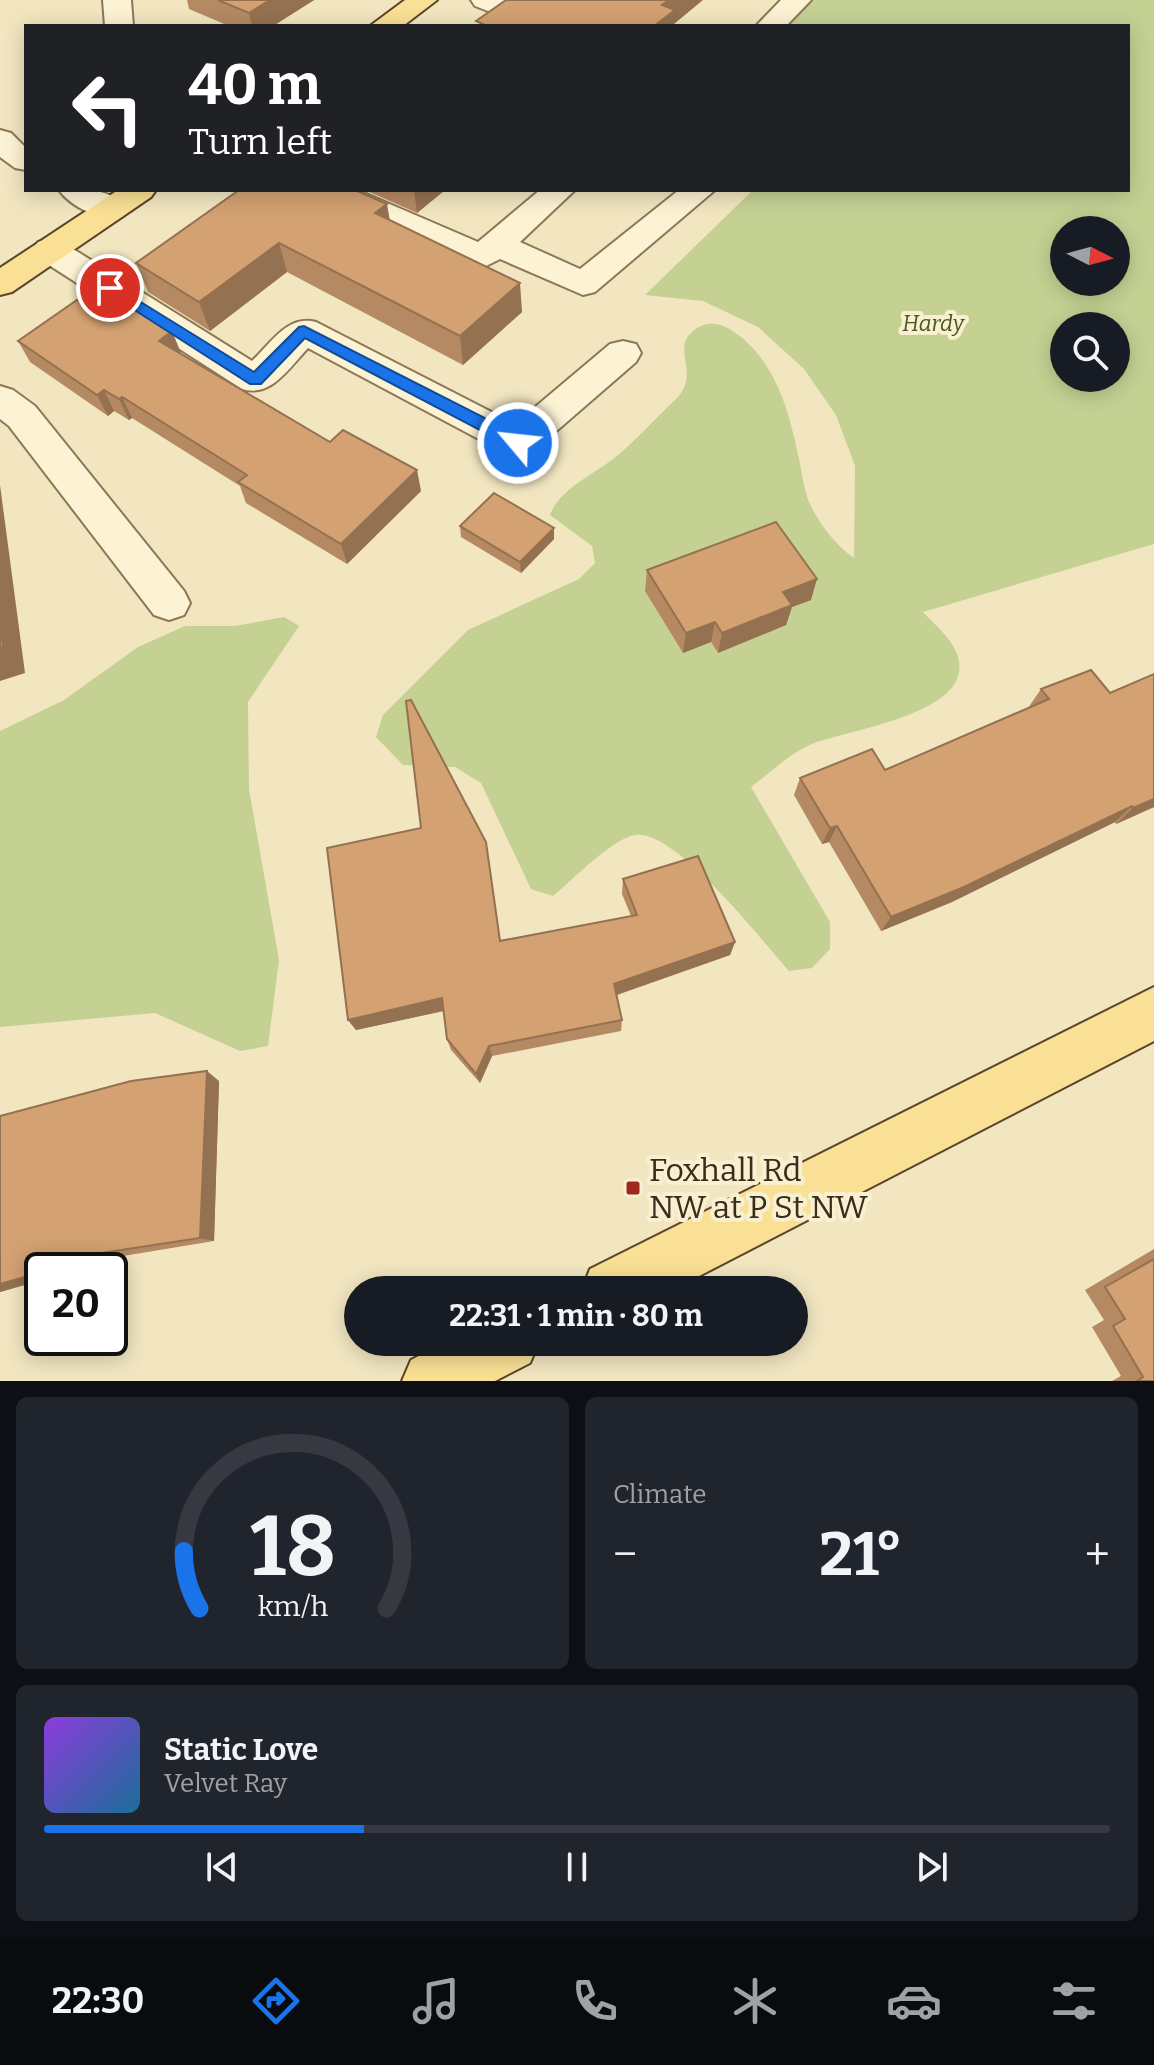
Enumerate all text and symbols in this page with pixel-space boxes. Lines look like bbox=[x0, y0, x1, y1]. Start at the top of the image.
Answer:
text: 40 m bbox=[188, 52, 321, 119]
icon: left bbox=[56, 56, 160, 160]
text: Turn left bbox=[188, 120, 332, 164]
north arrow bbox=[1050, 216, 1130, 296]
map controls bbox=[1050, 216, 1130, 392]
pin bbox=[76, 254, 144, 322]
icon: arrive bbox=[88, 266, 132, 310]
park label: Hardy bbox=[902, 310, 966, 337]
button: search bbox=[1050, 312, 1130, 392]
position arrow bbox=[476, 401, 560, 485]
place label: Foxhall Rd NW at P St NW bbox=[649, 1151, 868, 1226]
marker: Foxhall Rd NW at P St NW bbox=[624, 1179, 642, 1197]
speed limit sign: 20 bbox=[24, 1252, 128, 1356]
text: 22:31 · 1 min · 80 m bbox=[449, 1298, 703, 1334]
text: Climate bbox=[613, 1479, 707, 1510]
text: 18 bbox=[249, 1497, 336, 1597]
text: 21° bbox=[819, 1519, 903, 1591]
text: − bbox=[613, 1528, 637, 1581]
text: + bbox=[1085, 1528, 1110, 1581]
text: km/h bbox=[257, 1589, 328, 1624]
text: Static Love bbox=[164, 1732, 318, 1768]
text: Velvet Ray bbox=[164, 1768, 287, 1799]
icon: previous bbox=[200, 1845, 244, 1889]
icon: pause bbox=[555, 1845, 599, 1889]
icon: next bbox=[910, 1845, 954, 1889]
icon: directions bbox=[248, 1973, 304, 2029]
icon: music bbox=[408, 1973, 464, 2029]
icon: phone bbox=[567, 1973, 623, 2029]
icon: climate bbox=[727, 1973, 783, 2029]
icon: car bbox=[886, 1973, 942, 2029]
icon: filters bbox=[1046, 1973, 1102, 2029]
text: 22:30 bbox=[52, 1979, 144, 2023]

